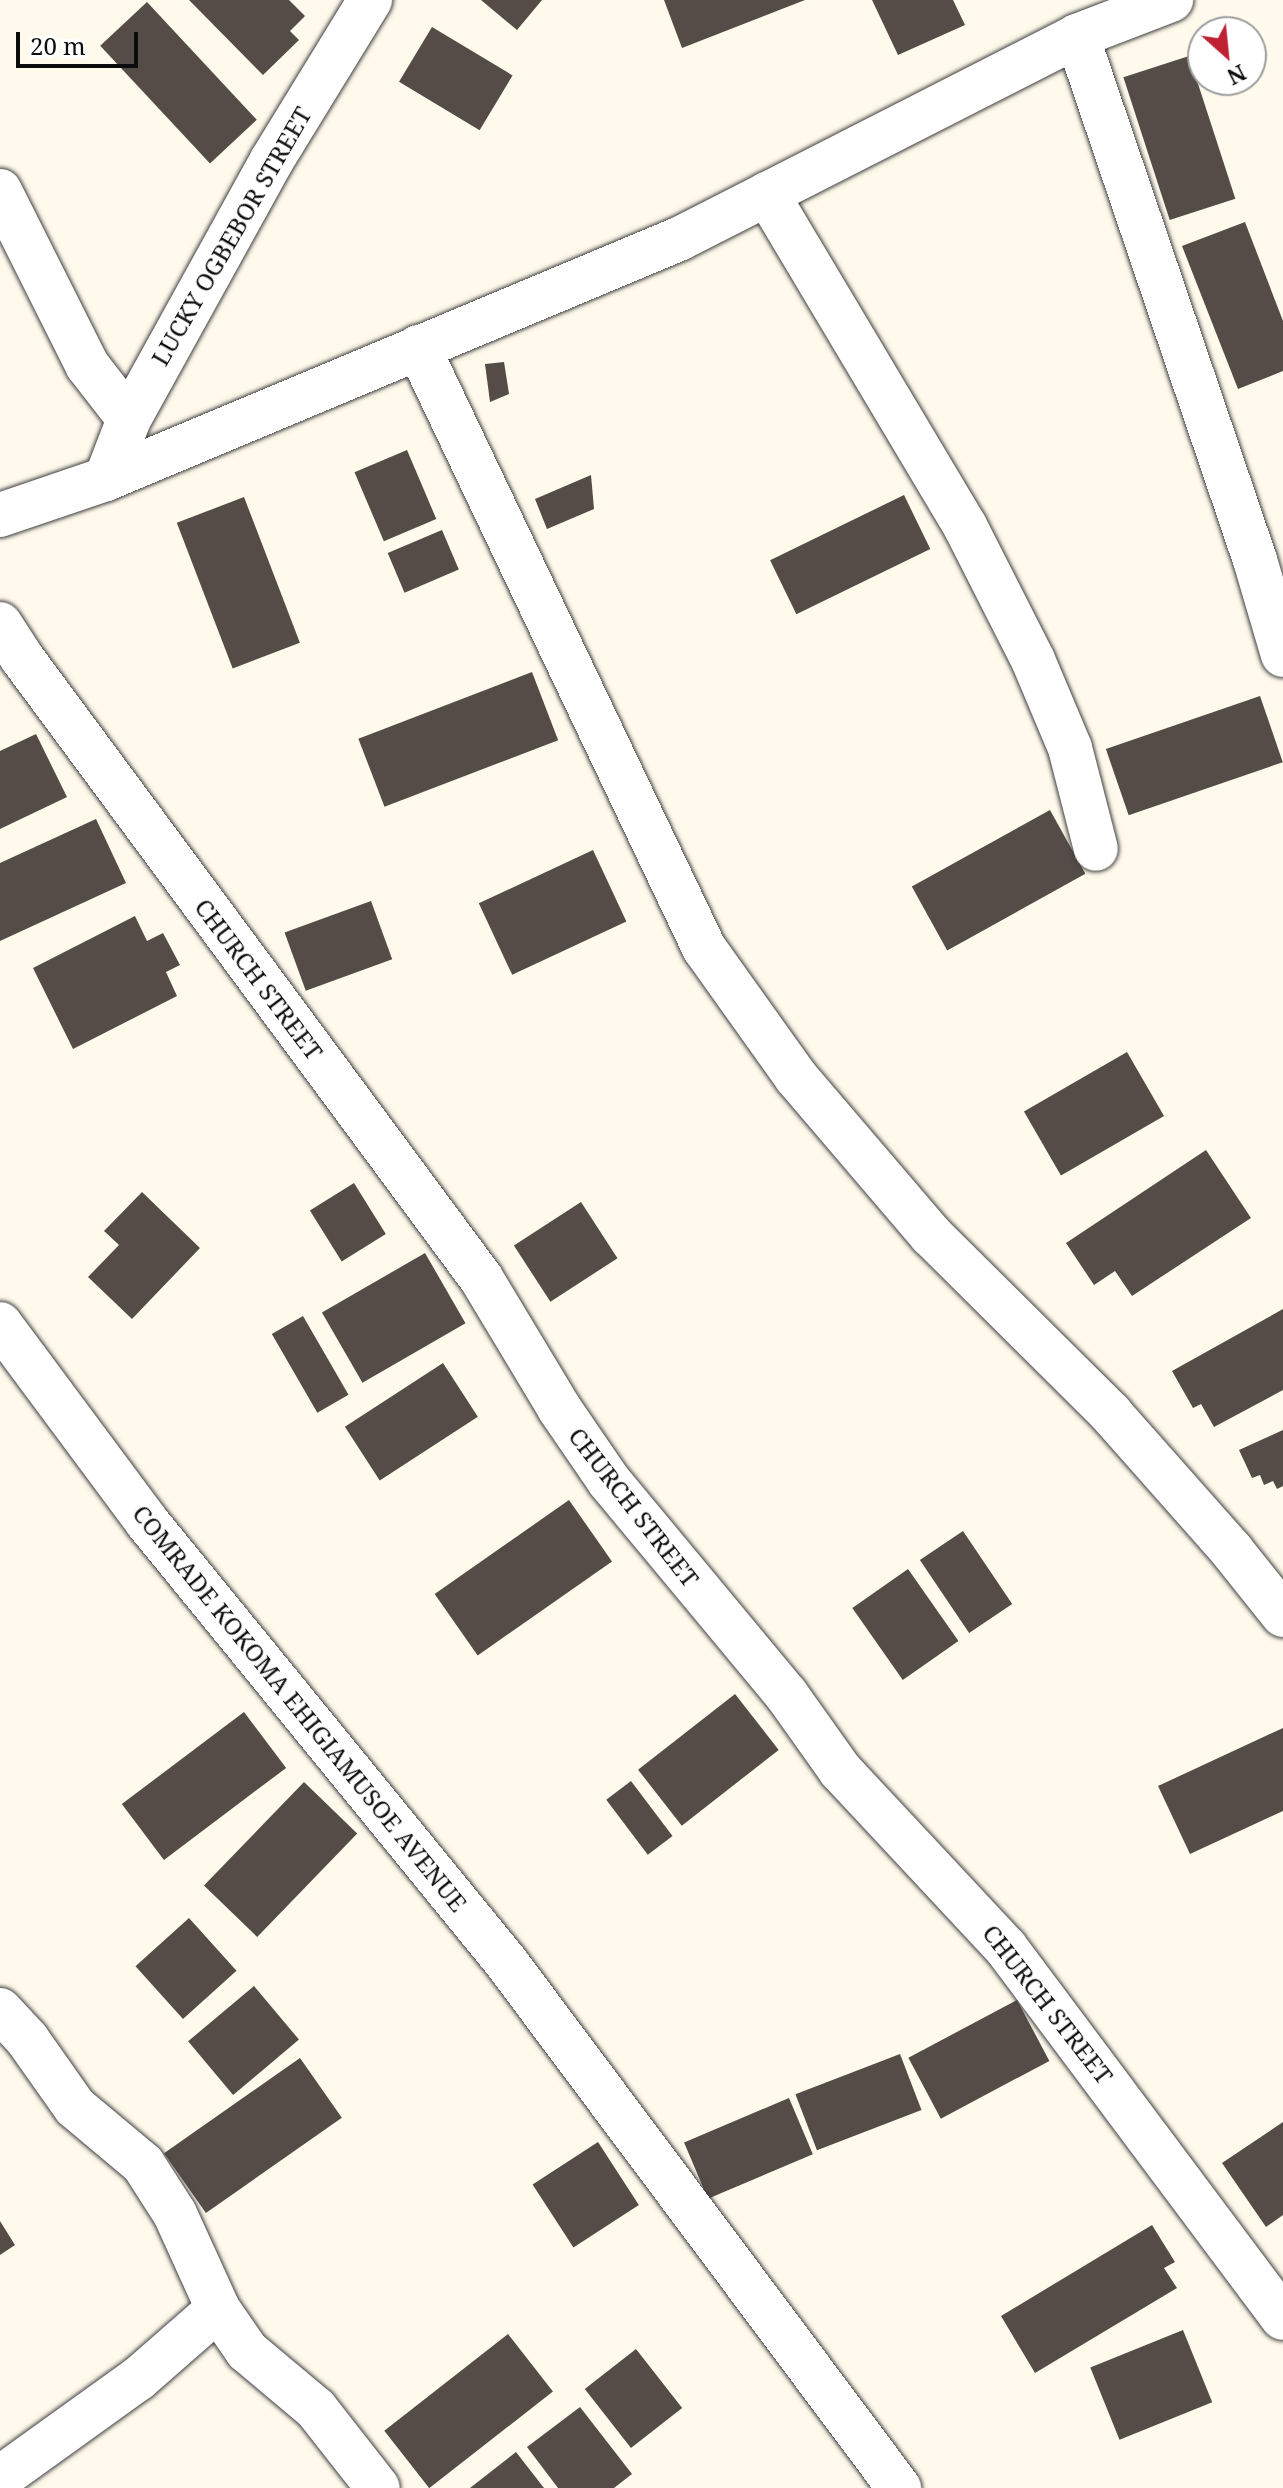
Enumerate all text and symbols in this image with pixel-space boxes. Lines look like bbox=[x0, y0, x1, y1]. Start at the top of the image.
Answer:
scale bar bbox=[20, 16, 142, 66]
north arrow bbox=[1187, 16, 1267, 96]
text: 20 m bbox=[30, 29, 86, 62]
text: N bbox=[1222, 58, 1252, 93]
street label: LUCKY OGBEBOR STREET bbox=[145, 102, 317, 370]
street label: CHURCH STREET bbox=[189, 893, 329, 1065]
street label: CHURCH STREET bbox=[563, 1422, 705, 1592]
street label: COMRADE KOKOMA EHIGIAMUSOE AVENUE bbox=[127, 1499, 473, 1917]
street label: CHURCH STREET bbox=[977, 1919, 1119, 2089]

